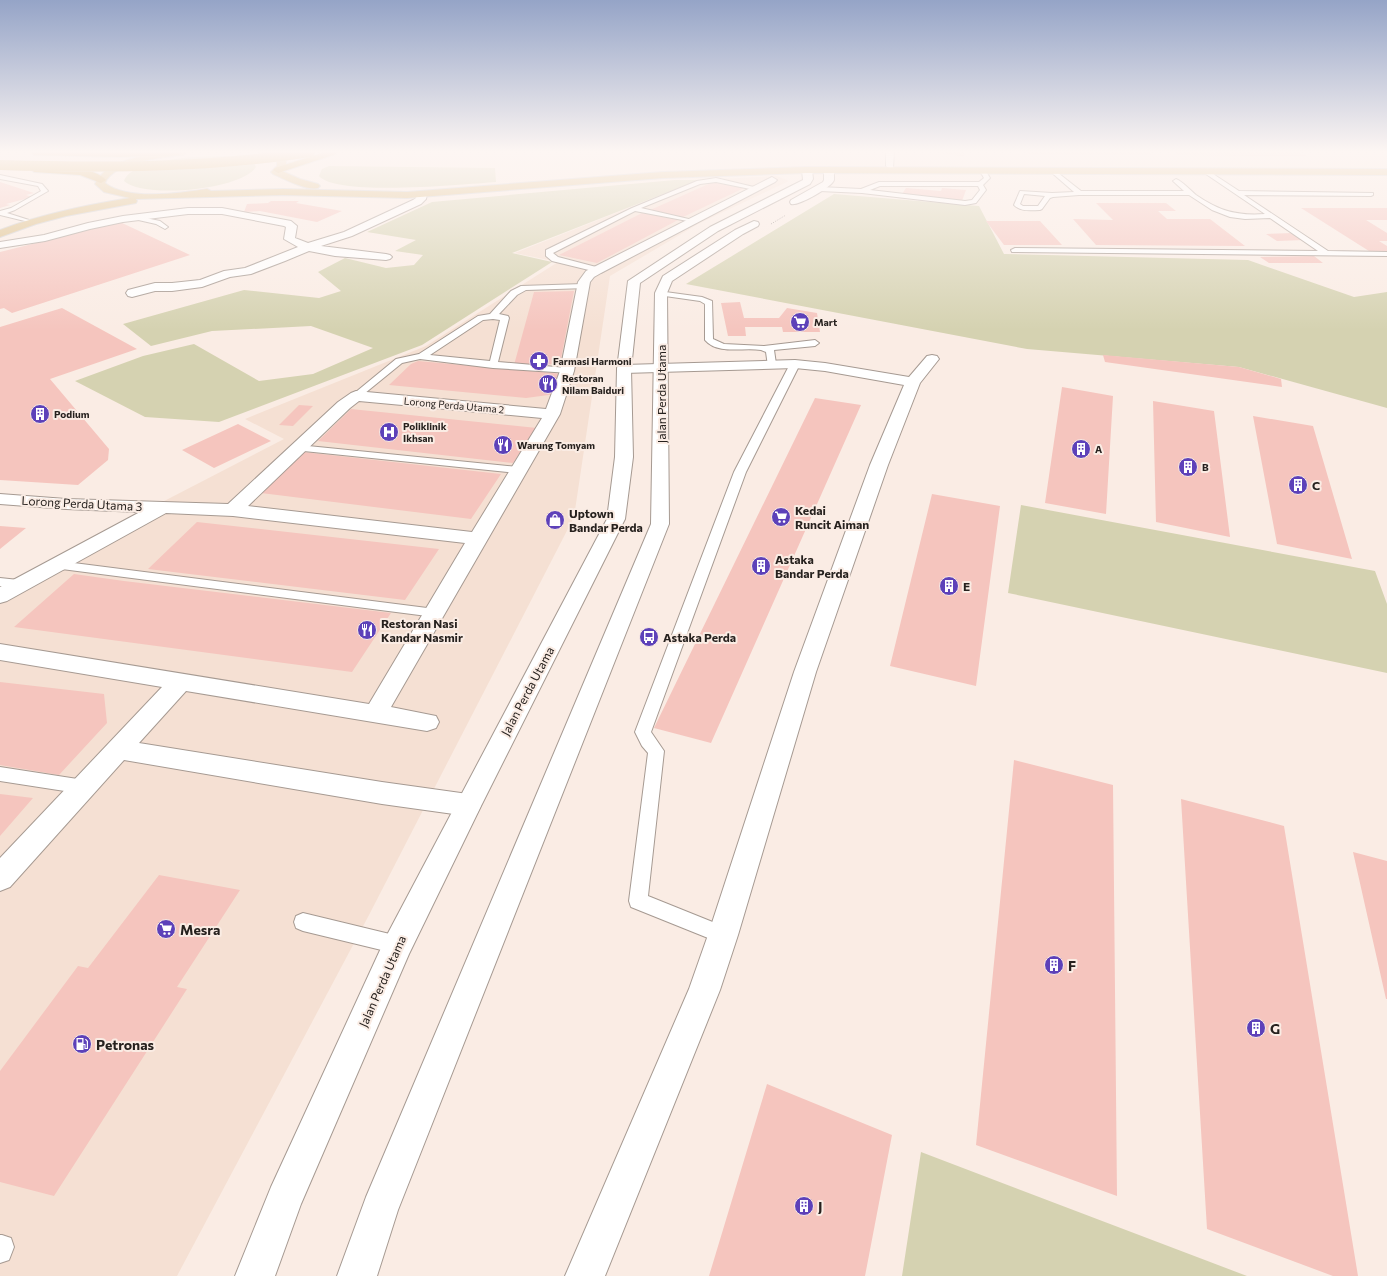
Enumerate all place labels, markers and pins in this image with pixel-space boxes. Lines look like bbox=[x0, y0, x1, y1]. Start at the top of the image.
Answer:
supermarket icon: Mart bbox=[789, 311, 811, 333]
place label: Mart bbox=[814, 316, 837, 328]
pharmacy icon: Farmasi Harmoni bbox=[528, 350, 550, 372]
place label: Farmasi Harmoni bbox=[553, 355, 632, 367]
place label: Restoran Nilam Baiduri bbox=[562, 372, 624, 396]
restaurant icon: Restoran Nilam Baiduri bbox=[537, 373, 559, 395]
building icon: Podium bbox=[29, 403, 51, 425]
place label: Podium bbox=[54, 408, 90, 420]
place label: Poliklinik Ikhsan bbox=[403, 420, 447, 444]
hospital icon: Poliklinik Ikhsan bbox=[378, 421, 400, 443]
restaurant icon: Warung Tomyam bbox=[492, 434, 514, 456]
building icon: A bbox=[1070, 438, 1092, 460]
place label: Warung Tomyam bbox=[517, 439, 595, 451]
place label: A bbox=[1095, 443, 1102, 455]
building icon: B bbox=[1177, 456, 1199, 478]
place label: B bbox=[1202, 461, 1209, 473]
building icon: C bbox=[1287, 474, 1309, 496]
place label: C bbox=[1312, 478, 1320, 492]
place label: Kedai Runcit Aiman bbox=[795, 503, 869, 531]
place label: Uptown Bandar Perda bbox=[569, 506, 643, 534]
supermarket icon: Kedai Runcit Aiman bbox=[770, 506, 792, 528]
shop icon: Uptown Bandar Perda bbox=[544, 509, 566, 531]
place label: Astaka Bandar Perda bbox=[775, 552, 849, 580]
building icon: Astaka Bandar Perda bbox=[750, 555, 772, 577]
building icon: E bbox=[938, 575, 960, 597]
place label: E bbox=[963, 579, 970, 593]
place label: Restoran Nasi Kandar Nasmir bbox=[381, 616, 463, 644]
restaurant icon: Restoran Nasi Kandar Nasmir bbox=[356, 619, 378, 641]
bus stop icon: Astaka Perda bbox=[638, 626, 660, 648]
place label: Astaka Perda bbox=[663, 630, 736, 644]
supermarket icon: Mesra bbox=[155, 918, 177, 940]
place label: Mesra bbox=[180, 921, 220, 938]
building icon: F bbox=[1043, 954, 1065, 976]
place label: F bbox=[1068, 957, 1076, 974]
building icon: G bbox=[1245, 1017, 1267, 1039]
place label: G bbox=[1270, 1020, 1280, 1037]
fuel station icon: Petronas bbox=[71, 1033, 93, 1055]
place label: Petronas bbox=[96, 1036, 155, 1053]
building icon: J bbox=[793, 1195, 815, 1217]
place label: J bbox=[818, 1198, 822, 1215]

